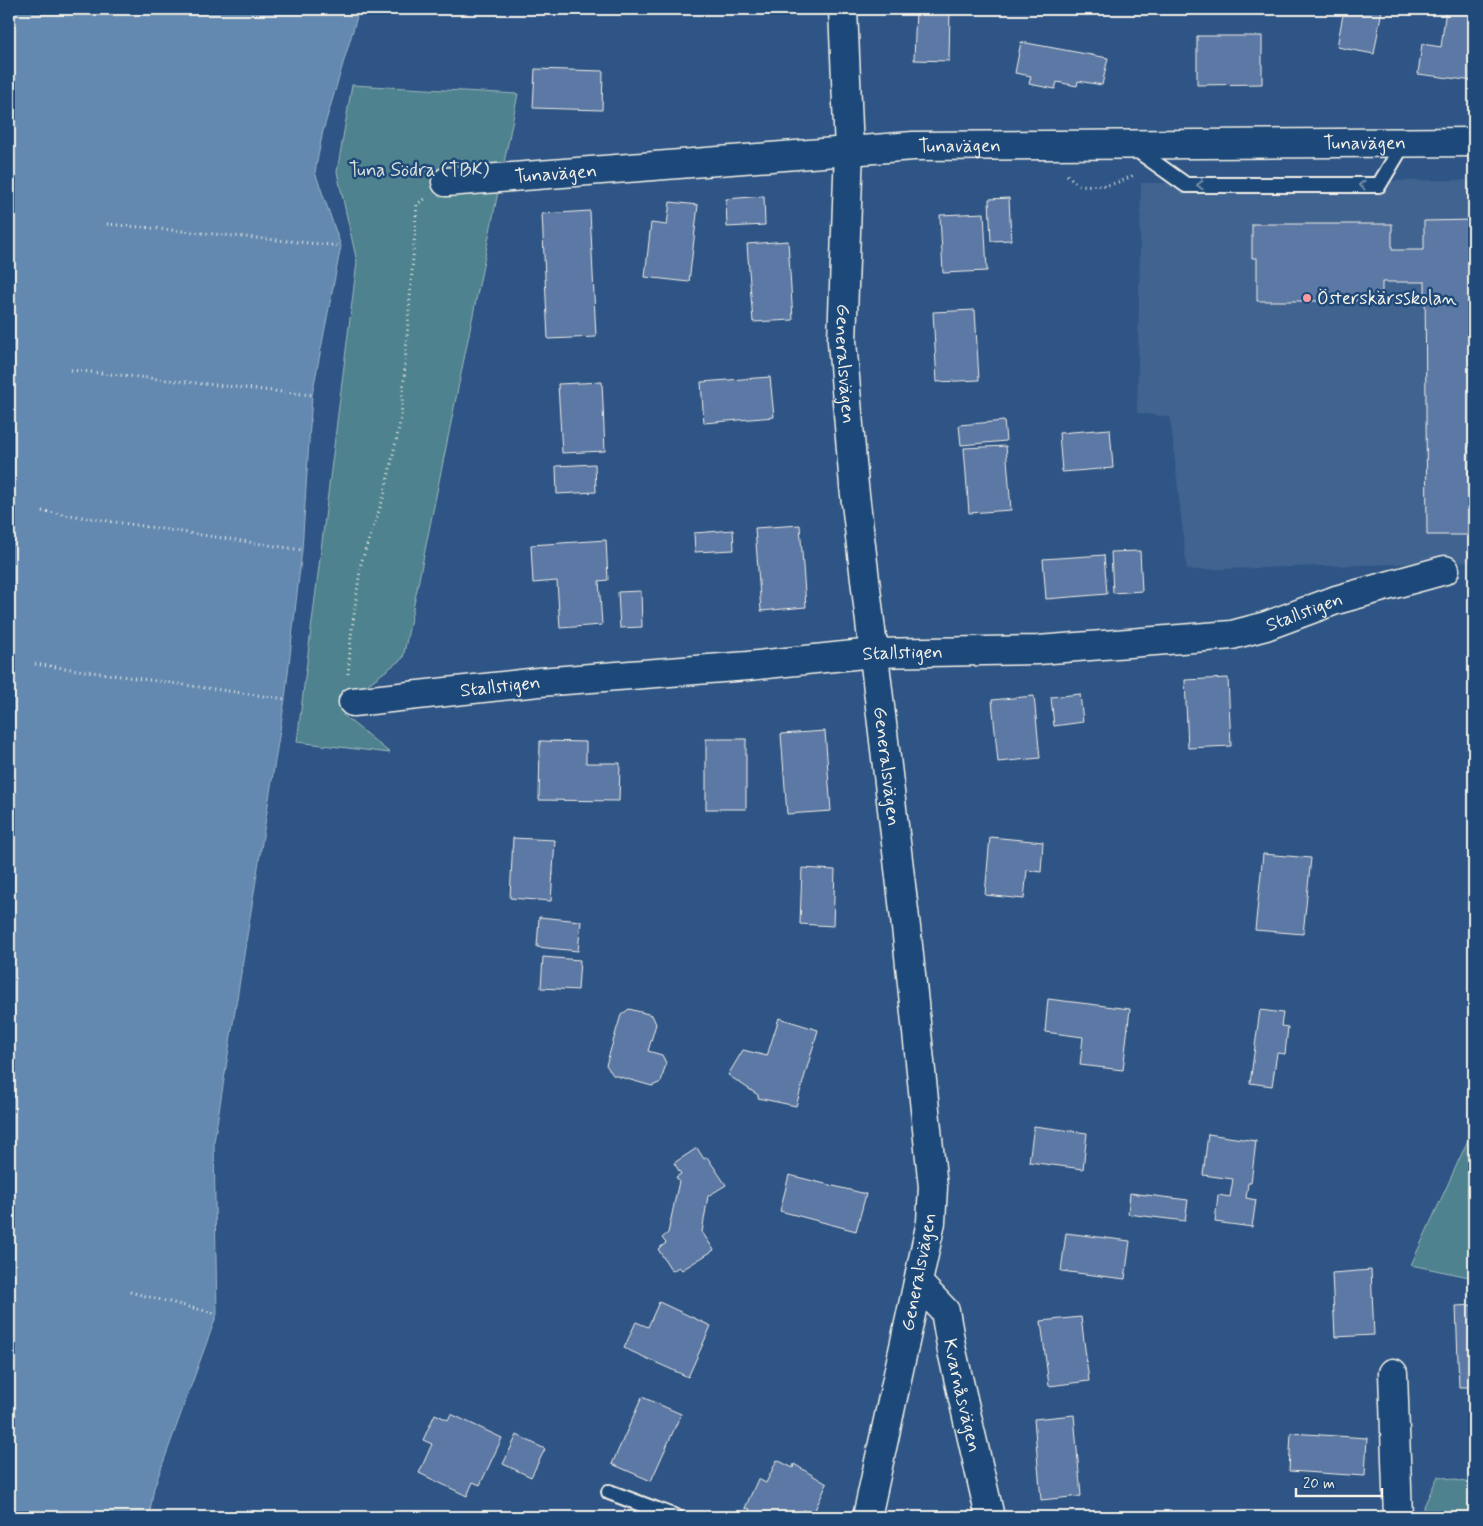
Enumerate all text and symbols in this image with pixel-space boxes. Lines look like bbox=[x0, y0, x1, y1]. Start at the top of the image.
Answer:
street label: Tunavägen bbox=[1323, 130, 1406, 156]
street label: Tunavägen bbox=[918, 133, 1001, 159]
park label: Tuna Södra (TBK) bbox=[349, 158, 489, 183]
street label: Tunavägen bbox=[513, 158, 598, 189]
one-way arrow bbox=[1196, 180, 1204, 190]
one-way arrow bbox=[1358, 180, 1366, 190]
place label: Österskärsskolan bbox=[1317, 286, 1457, 311]
marker: Österskärsskolan bbox=[1301, 292, 1313, 304]
street label: Generalsvägen bbox=[829, 303, 861, 425]
street label: Stallstigen bbox=[1262, 586, 1346, 638]
street label: Stallstigen bbox=[861, 639, 943, 667]
street label: Stallstigen bbox=[459, 669, 542, 703]
street label: Generalsvägen bbox=[868, 705, 906, 827]
street label: Generalsvägen bbox=[895, 1211, 944, 1334]
street label: Kvarnåsvägen bbox=[938, 1337, 987, 1455]
scale bar bbox=[1296, 1466, 1382, 1498]
text: 20 m bbox=[1303, 1474, 1335, 1494]

